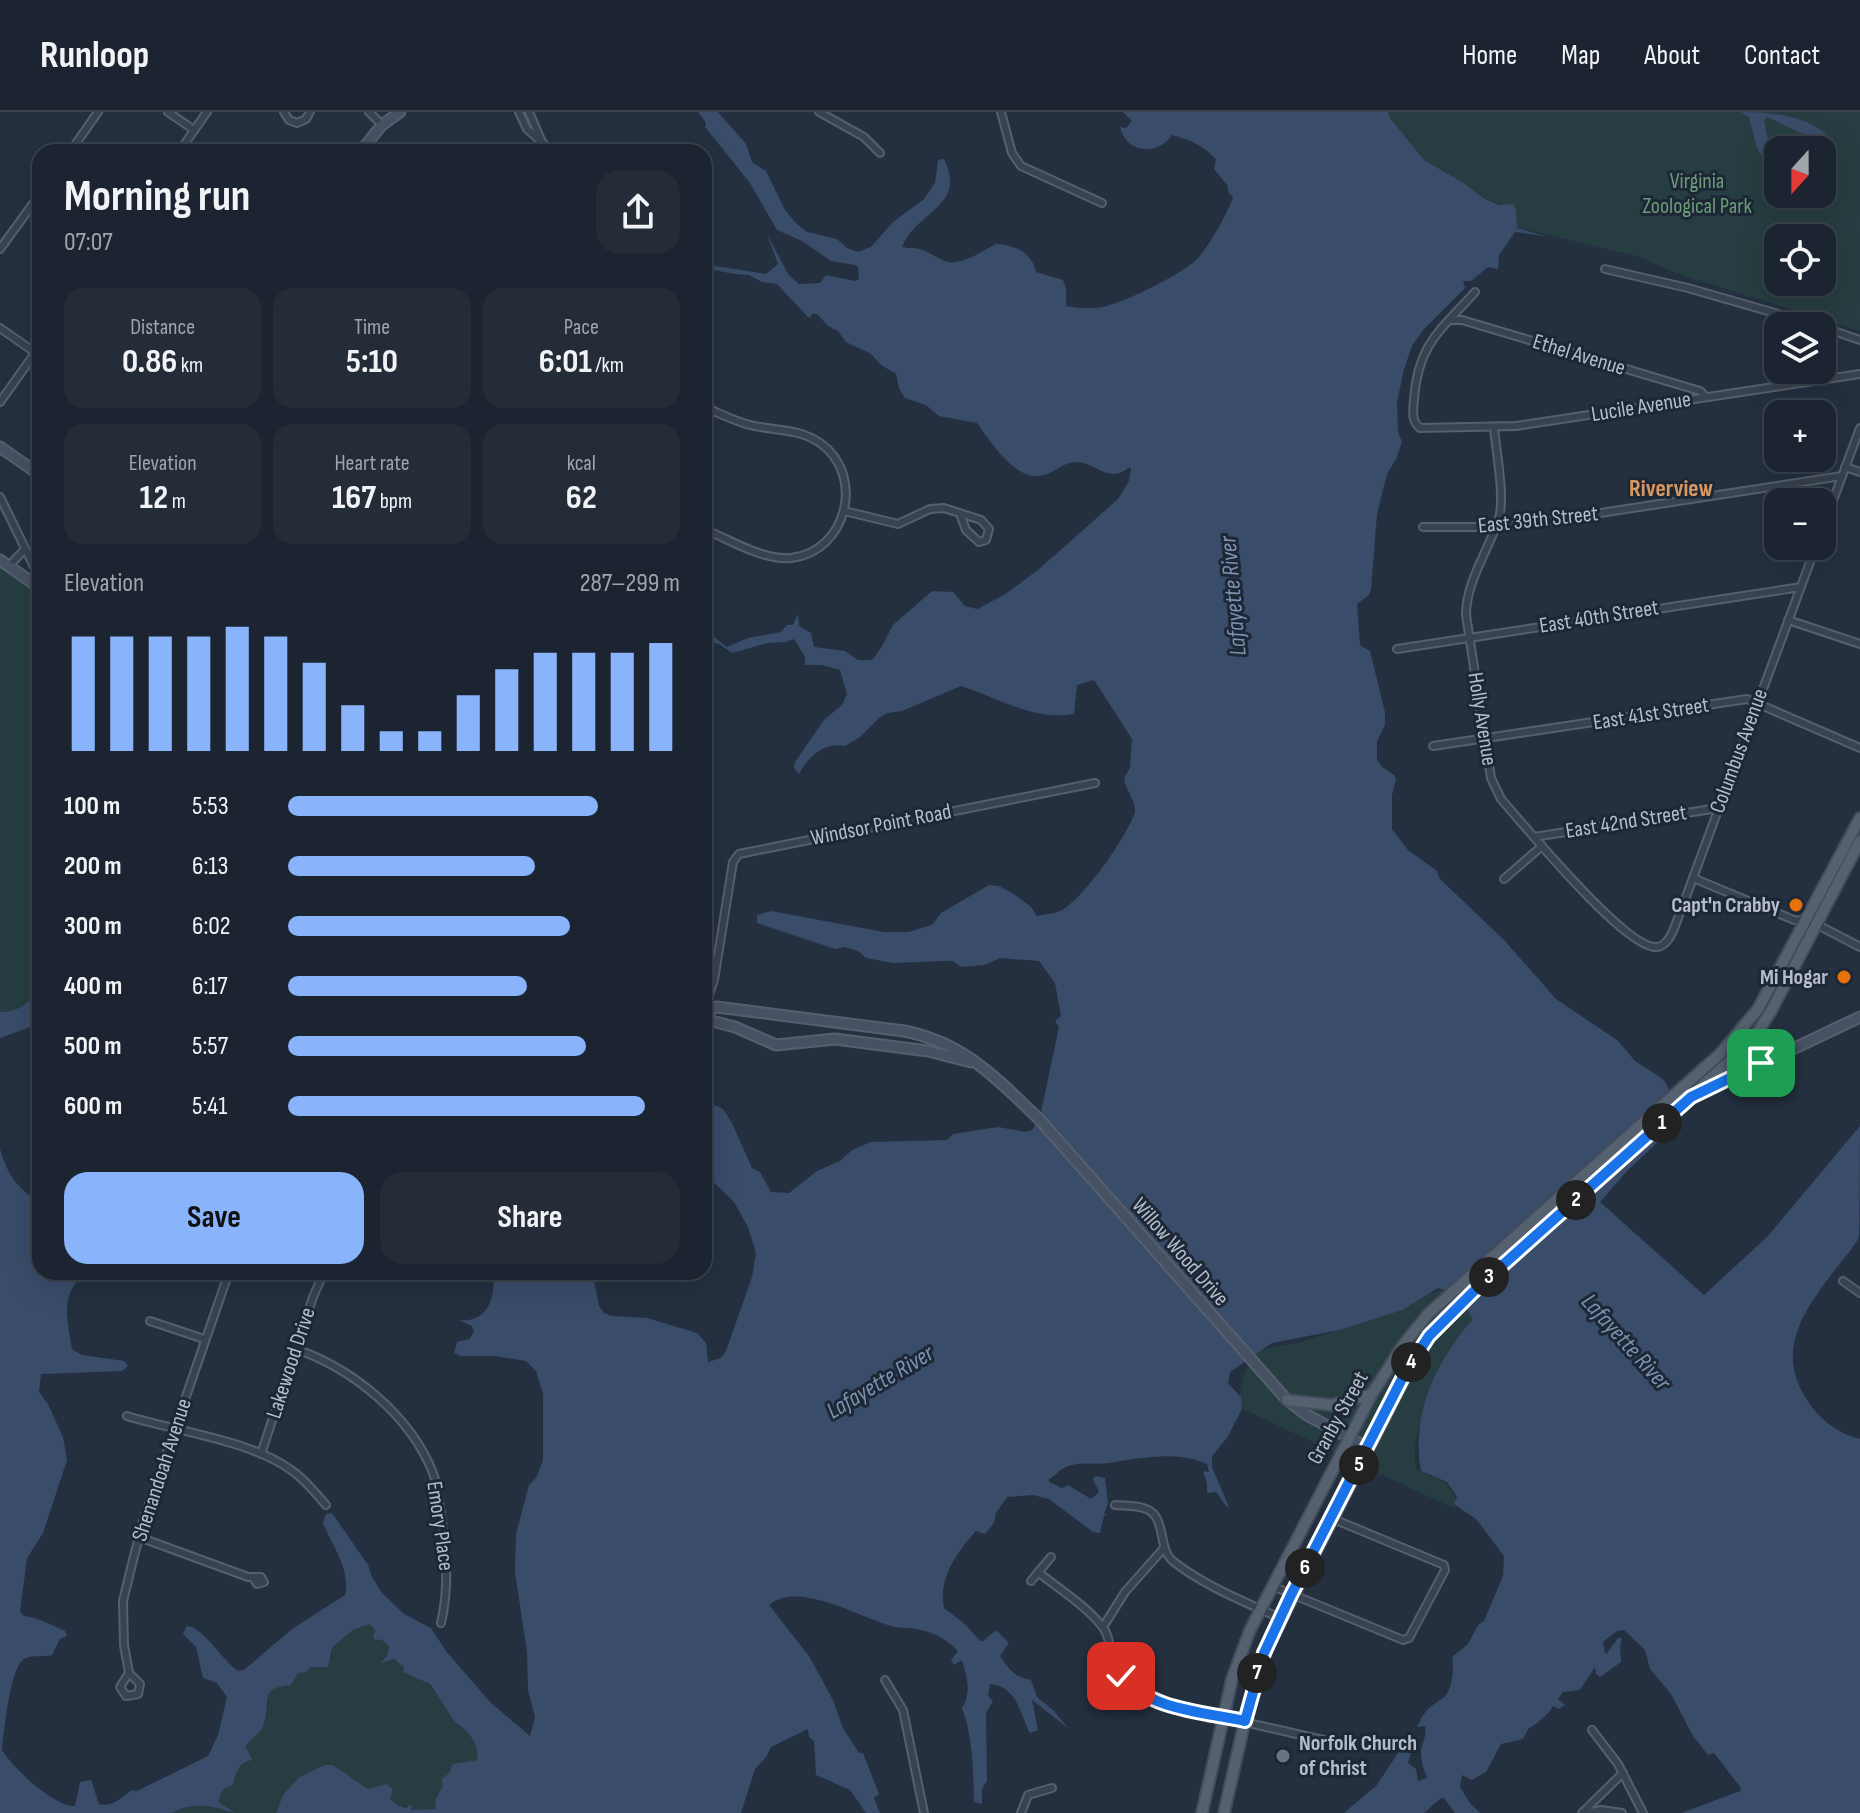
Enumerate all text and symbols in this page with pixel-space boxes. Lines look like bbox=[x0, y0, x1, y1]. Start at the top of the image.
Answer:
text: Runloop bbox=[40, 33, 149, 78]
text: Home bbox=[1462, 39, 1517, 72]
text: Map bbox=[1561, 39, 1600, 72]
text: About bbox=[1644, 39, 1700, 72]
text: Contact bbox=[1744, 39, 1820, 72]
north arrow bbox=[1764, 136, 1836, 208]
map controls bbox=[1764, 136, 1836, 560]
park label: Virginia Zoological Park bbox=[1642, 168, 1752, 220]
text: Morning run bbox=[64, 170, 250, 223]
button: share bbox=[596, 170, 680, 254]
button: locate bbox=[1764, 224, 1836, 296]
text: 07:07 bbox=[64, 227, 113, 258]
button: layers bbox=[1764, 312, 1836, 384]
text: Distance bbox=[130, 314, 195, 341]
text: Time bbox=[354, 314, 390, 341]
text: Pace bbox=[564, 314, 599, 341]
street label: Ethel Avenue bbox=[1529, 328, 1629, 382]
text: 0.86 bbox=[122, 341, 177, 382]
text: 5:10 bbox=[346, 341, 398, 382]
text: 6:01 bbox=[539, 341, 592, 382]
text: km bbox=[177, 352, 203, 379]
text: /km bbox=[592, 352, 624, 379]
street label: Lucile Avenue bbox=[1589, 386, 1693, 428]
button: + bbox=[1764, 400, 1836, 472]
text: Elevation bbox=[129, 450, 197, 477]
text: Heart rate bbox=[334, 450, 410, 477]
text: kcal bbox=[567, 450, 596, 477]
district label: Riverview bbox=[1629, 474, 1714, 503]
text: 12 bbox=[140, 477, 168, 518]
text: 167 bbox=[332, 477, 376, 518]
text: 62 bbox=[566, 477, 597, 518]
text: m bbox=[168, 488, 186, 515]
text: bpm bbox=[376, 488, 412, 515]
button: − bbox=[1764, 488, 1836, 560]
street label: East 39th Street bbox=[1477, 500, 1600, 540]
water label: Lafayette River bbox=[1213, 534, 1253, 657]
text: Elevation bbox=[64, 568, 144, 599]
text: 287–299 m bbox=[580, 568, 680, 599]
street label: East 40th Street bbox=[1537, 594, 1661, 640]
street label: Holly Avenue bbox=[1461, 670, 1503, 768]
street label: Columbus Avenue bbox=[1704, 685, 1774, 817]
street label: East 41st Street bbox=[1591, 691, 1711, 736]
text: 100 m bbox=[64, 791, 120, 822]
text: 5:53 bbox=[192, 791, 229, 822]
street label: Windsor Point Road bbox=[808, 798, 954, 852]
street label: East 42nd Street bbox=[1564, 799, 1689, 845]
text: 200 m bbox=[64, 851, 121, 882]
text: 6:13 bbox=[192, 851, 228, 882]
place label: Capt'n Crabby bbox=[1671, 892, 1780, 919]
marker: Capt'n Crabby bbox=[1787, 896, 1805, 914]
text: 300 m bbox=[64, 911, 122, 942]
text: 6:02 bbox=[192, 911, 231, 942]
place label: Mi Hogar bbox=[1760, 964, 1828, 991]
marker: Mi Hogar bbox=[1835, 968, 1853, 986]
text: 400 m bbox=[64, 971, 122, 1002]
text: 6:17 bbox=[192, 971, 228, 1002]
pin bbox=[1727, 1029, 1795, 1097]
text: 500 m bbox=[64, 1031, 121, 1062]
text: 5:57 bbox=[192, 1031, 228, 1062]
icon: arrive bbox=[1739, 1041, 1783, 1085]
text: 600 m bbox=[64, 1091, 122, 1122]
text: 5:41 bbox=[192, 1091, 227, 1122]
pin: 1 bbox=[1642, 1103, 1682, 1143]
text: 1 bbox=[1658, 1109, 1666, 1136]
button: Save bbox=[64, 1172, 364, 1264]
button: Share bbox=[380, 1172, 680, 1264]
pin: 2 bbox=[1556, 1180, 1596, 1220]
text: 2 bbox=[1571, 1186, 1581, 1213]
street label: Willow Wood Drive bbox=[1126, 1192, 1234, 1312]
pin: 3 bbox=[1469, 1257, 1509, 1297]
text: 3 bbox=[1484, 1263, 1494, 1290]
water label: Lafayette River bbox=[1575, 1288, 1678, 1397]
street label: Lakewood Drive bbox=[260, 1304, 322, 1422]
water label: Lafayette River bbox=[821, 1338, 940, 1425]
pin: 4 bbox=[1391, 1342, 1431, 1382]
text: 4 bbox=[1406, 1348, 1416, 1375]
street label: Granby Street bbox=[1301, 1366, 1375, 1469]
street label: Shenandoah Avenue bbox=[126, 1395, 198, 1545]
pin: 5 bbox=[1339, 1445, 1379, 1485]
text: 5 bbox=[1354, 1451, 1364, 1478]
street label: Emory Place bbox=[420, 1479, 460, 1573]
pin: 6 bbox=[1285, 1548, 1325, 1588]
text: 6 bbox=[1300, 1554, 1310, 1581]
pin bbox=[1087, 1642, 1155, 1710]
pin: 7 bbox=[1237, 1653, 1277, 1693]
icon: check bbox=[1099, 1654, 1143, 1698]
text: 7 bbox=[1252, 1659, 1262, 1686]
place label: Norfolk Church of Christ bbox=[1299, 1730, 1417, 1782]
marker: Norfolk Church of Christ bbox=[1274, 1747, 1292, 1765]

